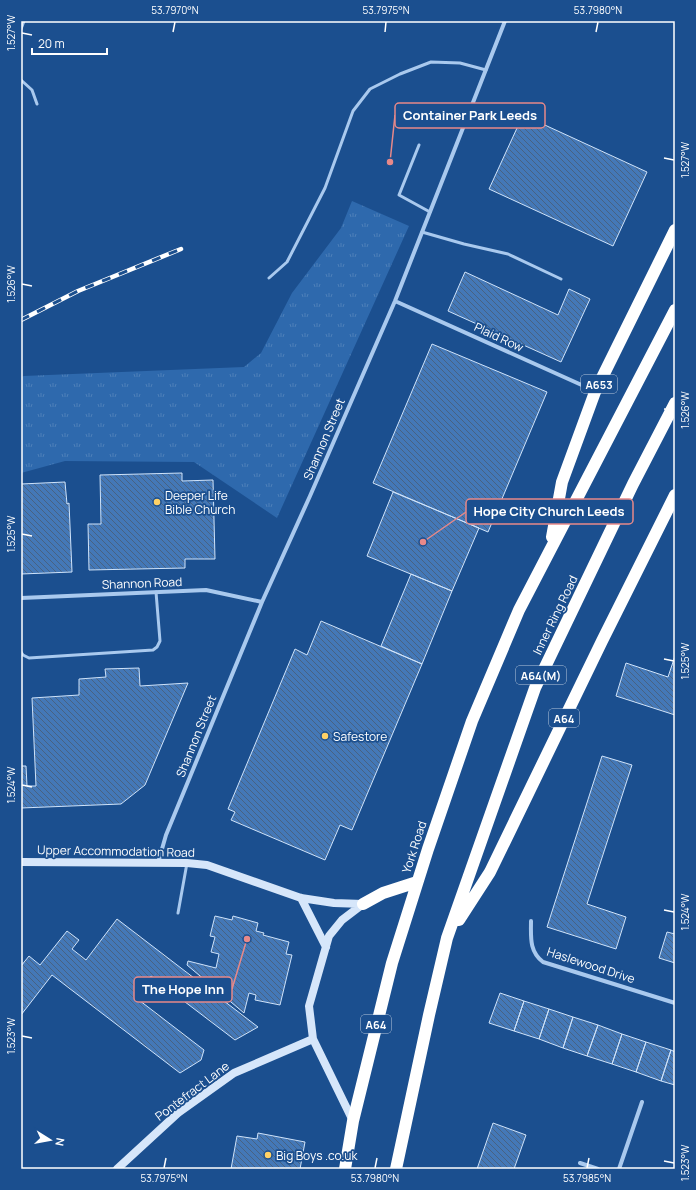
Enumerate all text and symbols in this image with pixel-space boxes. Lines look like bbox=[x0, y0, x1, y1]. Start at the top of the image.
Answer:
text: 53.7970°N bbox=[151, 3, 199, 17]
text: 53.7975°N bbox=[362, 3, 410, 17]
text: 53.7980°N bbox=[574, 3, 622, 17]
text: 1.527°W bbox=[4, 14, 18, 51]
scale bar bbox=[32, 30, 107, 56]
text: 20 m bbox=[38, 35, 65, 52]
callout: Container Park Leeds bbox=[395, 103, 545, 128]
text: Container Park Leeds bbox=[403, 106, 537, 124]
text: 1.527°W bbox=[678, 141, 692, 178]
text: 1.526°W bbox=[4, 265, 18, 303]
street label: Plaid Row bbox=[472, 318, 526, 356]
road number: A653 bbox=[581, 375, 617, 393]
text: 1.526°W bbox=[678, 391, 692, 429]
street label: Shannon Street bbox=[299, 395, 349, 482]
place label: Deeper Life Bible Church bbox=[165, 487, 235, 518]
marker: Deeper Life Bible Church bbox=[152, 497, 162, 507]
callout: Hope City Church Leeds bbox=[466, 499, 633, 524]
text: Hope City Church Leeds bbox=[473, 502, 625, 520]
text: 1.525°W bbox=[4, 515, 18, 552]
street label: Shannon Road bbox=[101, 573, 183, 593]
street label: Inner Ring Road bbox=[528, 573, 582, 657]
text: 1.525°W bbox=[678, 642, 692, 679]
road number: A64(M) bbox=[516, 666, 566, 684]
street label: Shannon Street bbox=[172, 692, 220, 780]
road number: A64 bbox=[549, 709, 579, 727]
place label: Safestore bbox=[333, 728, 387, 745]
marker: Safestore bbox=[320, 731, 330, 741]
text: 1.524°W bbox=[4, 766, 18, 803]
street label: York Road bbox=[398, 819, 430, 875]
street label: Upper Accommodation Road bbox=[37, 841, 195, 861]
text: 1.524°W bbox=[678, 893, 692, 930]
street label: Haslewood Drive bbox=[545, 943, 637, 987]
callout: The Hope Inn bbox=[134, 977, 232, 1002]
text: The Hope Inn bbox=[142, 980, 224, 998]
road number: A64 bbox=[361, 1015, 391, 1033]
text: 1.523°W bbox=[4, 1017, 18, 1054]
street label: Pontefract Lane bbox=[151, 1058, 233, 1124]
north arrow bbox=[30, 1120, 70, 1160]
text: N bbox=[52, 1137, 68, 1147]
text: 1.523°W bbox=[678, 1144, 692, 1181]
place label: Big Boys .co.uk bbox=[276, 1147, 358, 1164]
marker: Big Boys .co.uk bbox=[263, 1150, 273, 1160]
text: 53.7975°N bbox=[140, 1171, 188, 1185]
text: 53.7980°N bbox=[351, 1171, 399, 1185]
text: 53.7985°N bbox=[563, 1171, 611, 1185]

